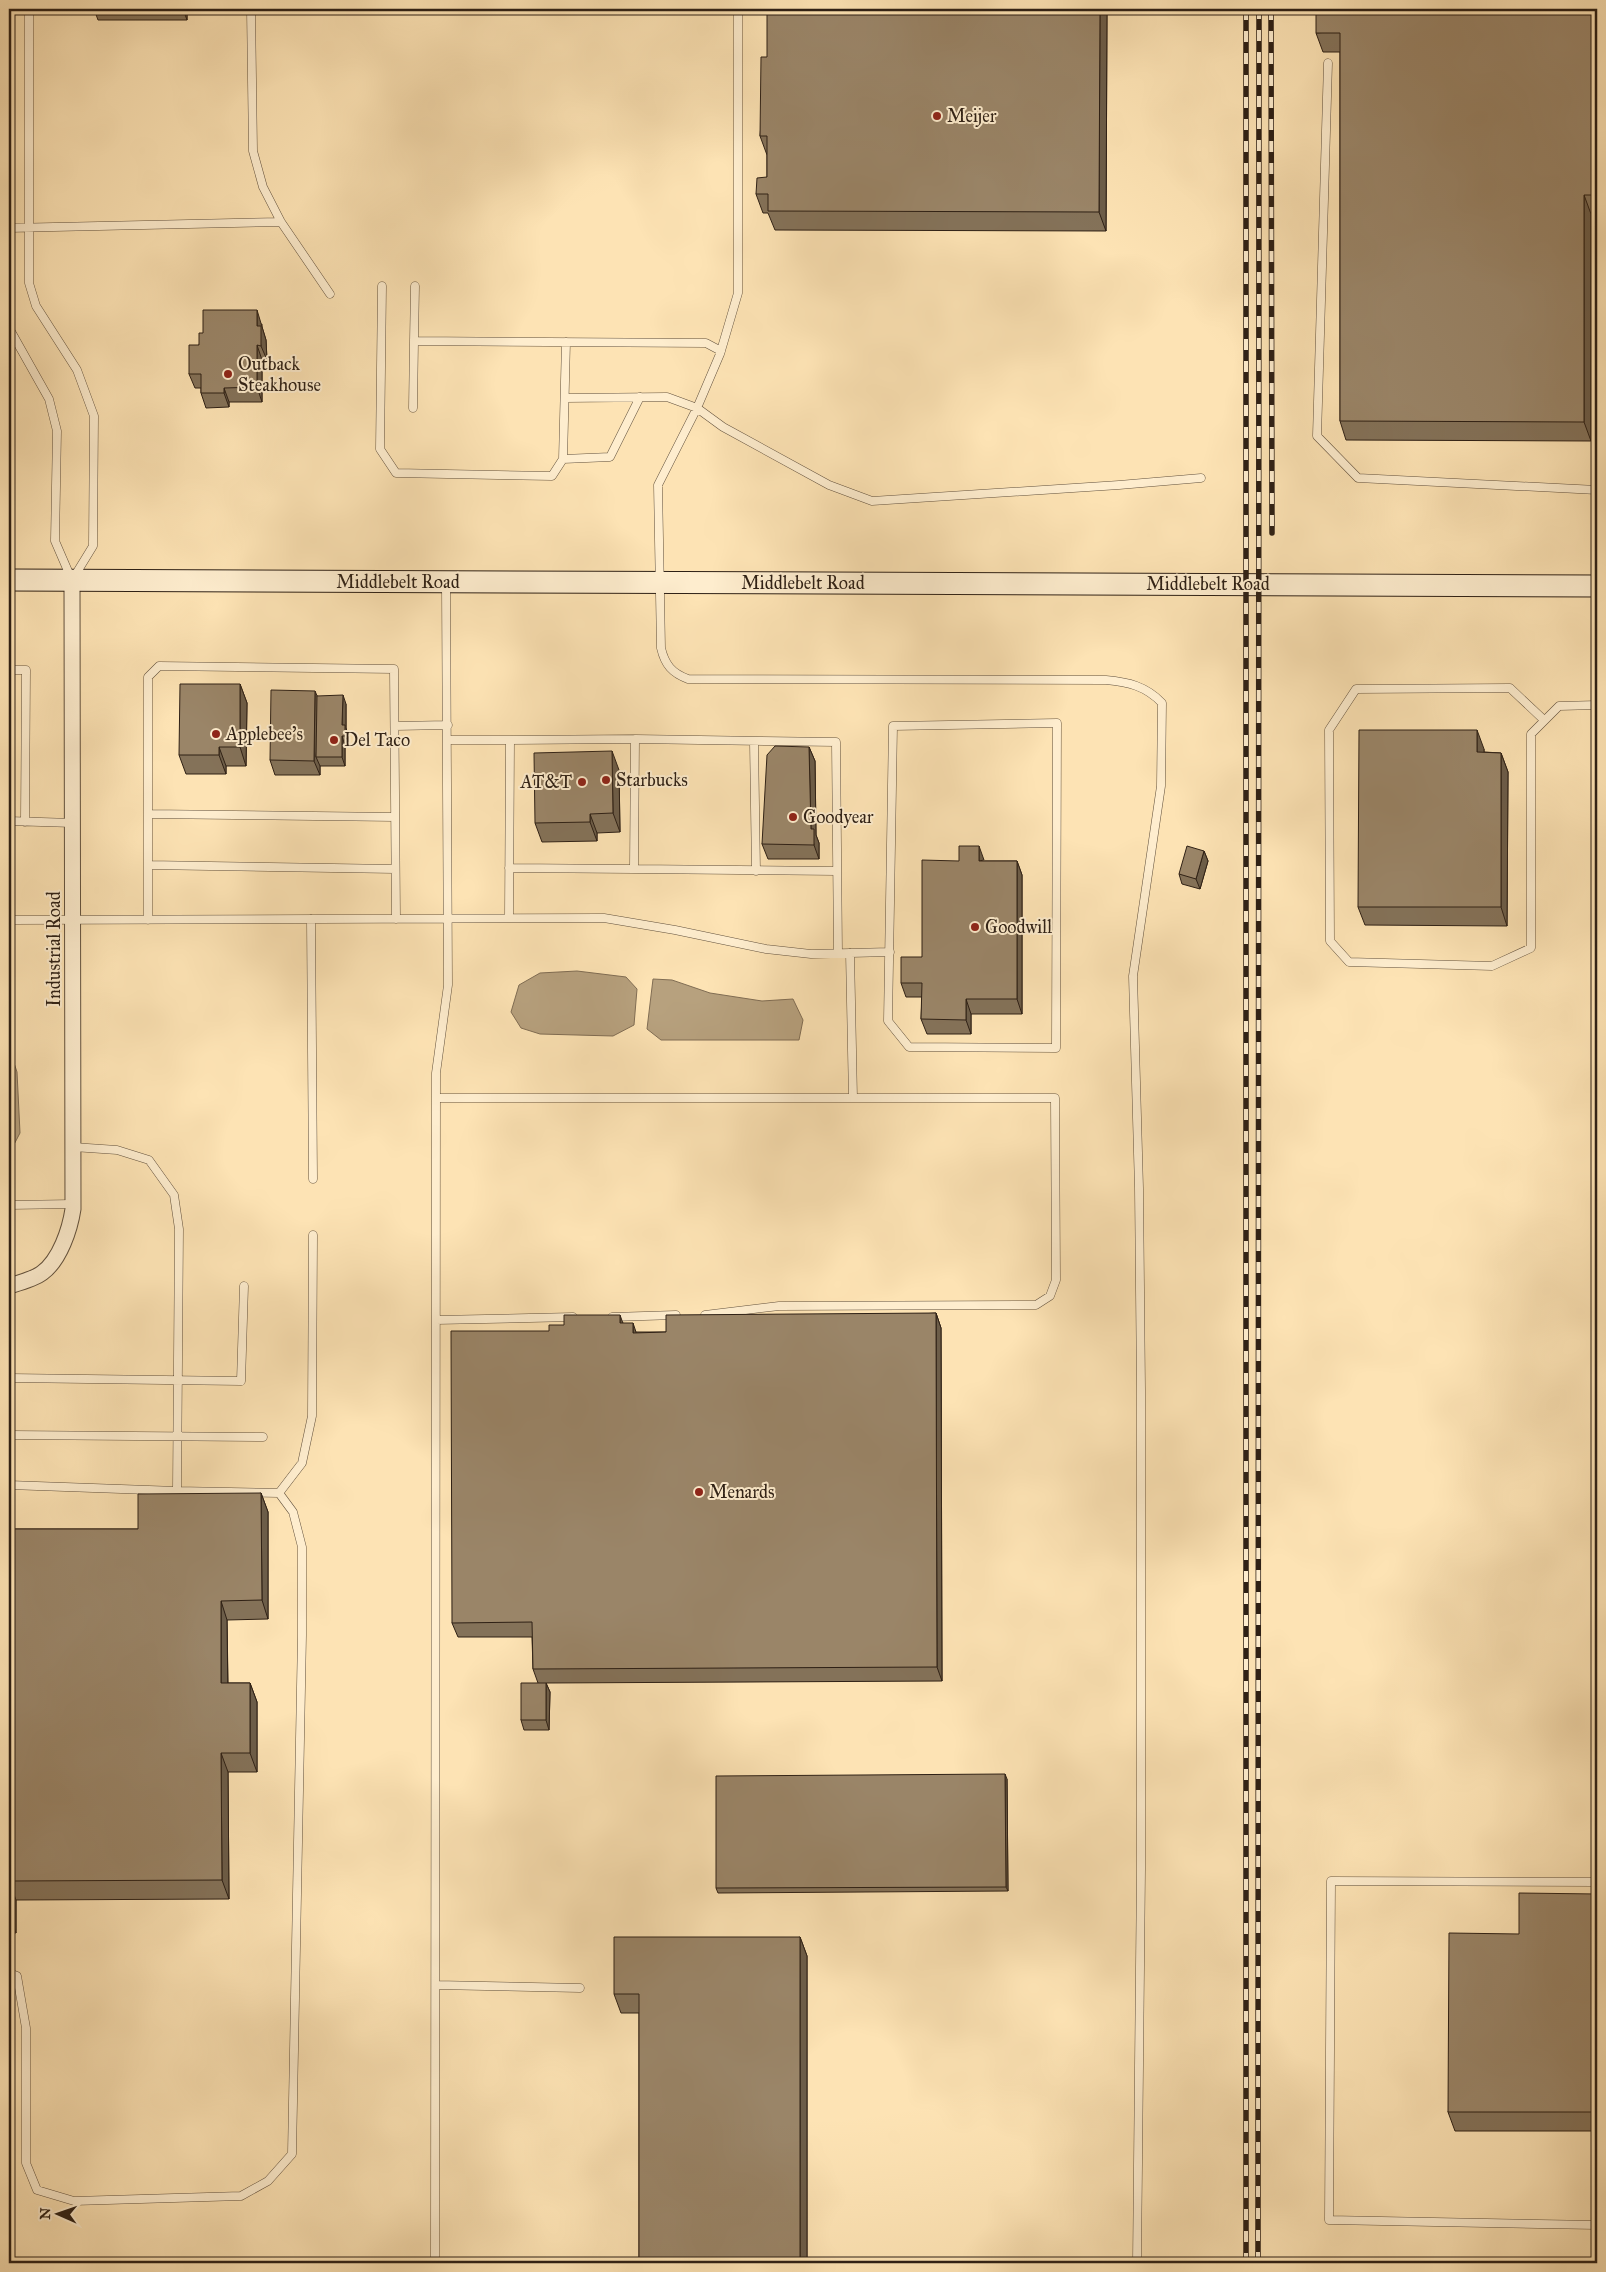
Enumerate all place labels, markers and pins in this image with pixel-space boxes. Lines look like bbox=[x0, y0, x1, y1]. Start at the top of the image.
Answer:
place label: Meijer bbox=[947, 105, 997, 127]
marker: Meijer bbox=[931, 110, 943, 122]
place label: Outback Steakhouse bbox=[238, 353, 321, 396]
marker: Outback Steakhouse bbox=[222, 368, 234, 380]
place label: Applebee's bbox=[225, 723, 303, 745]
marker: Applebee's bbox=[210, 728, 222, 740]
place label: Del Taco bbox=[344, 729, 410, 751]
marker: Del Taco bbox=[328, 734, 340, 746]
place label: Starbucks bbox=[616, 769, 688, 791]
place label: AT&T bbox=[519, 771, 572, 793]
marker: Starbucks bbox=[600, 774, 612, 786]
marker: AT&T bbox=[576, 776, 588, 788]
place label: Goodyear bbox=[803, 806, 874, 828]
marker: Goodyear bbox=[787, 811, 799, 823]
place label: Goodwill bbox=[985, 916, 1052, 938]
marker: Goodwill bbox=[969, 921, 981, 933]
place label: Menards bbox=[709, 1481, 775, 1503]
marker: Menards bbox=[693, 1486, 705, 1498]

